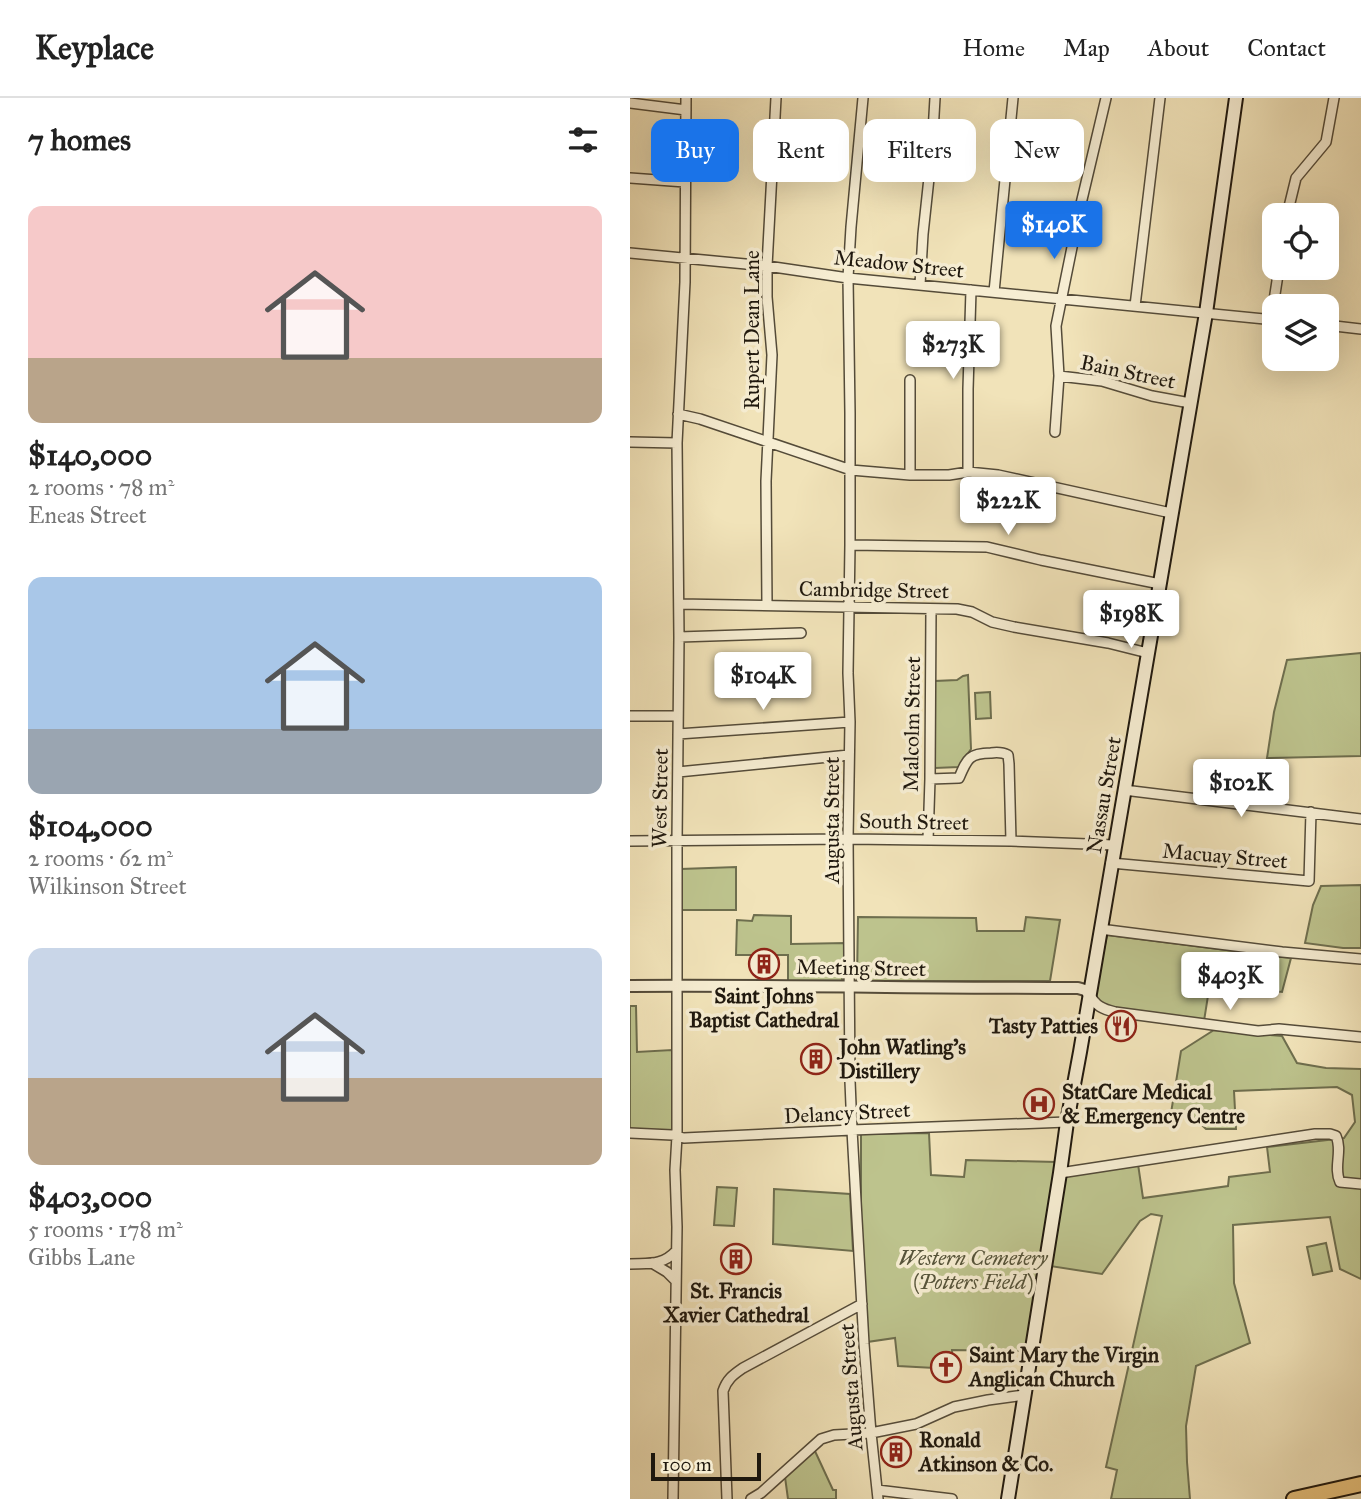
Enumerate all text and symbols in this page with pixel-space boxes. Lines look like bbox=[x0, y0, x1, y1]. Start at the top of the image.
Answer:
text: Keyplace bbox=[35, 28, 154, 68]
text: Home bbox=[962, 33, 1025, 63]
text: Map bbox=[1063, 33, 1110, 63]
text: About bbox=[1148, 33, 1209, 63]
text: Contact bbox=[1247, 33, 1326, 63]
chip: Buy bbox=[651, 119, 739, 182]
chip: Rent bbox=[753, 119, 849, 182]
chip: Filters bbox=[863, 119, 976, 182]
chip: New bbox=[990, 119, 1084, 182]
icon: filters bbox=[564, 121, 602, 159]
text: 7 homes bbox=[28, 122, 131, 158]
pin: $140K bbox=[1005, 202, 1103, 261]
map controls bbox=[1262, 203, 1339, 371]
button: locate bbox=[1262, 203, 1339, 280]
text: $140K bbox=[1021, 210, 1087, 238]
street label: Meadow Street bbox=[833, 244, 966, 284]
street label: Rupert Dean Lane bbox=[739, 250, 765, 410]
icon: home bbox=[252, 252, 378, 378]
button: layers bbox=[1262, 294, 1339, 371]
pin: $273K bbox=[904, 322, 1002, 381]
text: $273K bbox=[922, 330, 984, 358]
street label: Bain Street bbox=[1078, 349, 1178, 395]
text: $140,000 bbox=[28, 437, 152, 473]
text: 2 rooms · 78 m² bbox=[28, 473, 174, 501]
pin: $222K bbox=[959, 478, 1057, 537]
text: $222K bbox=[976, 486, 1040, 514]
text: Eneas Street bbox=[28, 501, 147, 529]
street label: Cambridge Street bbox=[799, 576, 950, 604]
pin: $198K bbox=[1082, 590, 1180, 650]
text: $198K bbox=[1099, 599, 1163, 627]
icon: home bbox=[252, 623, 378, 749]
pin: $104K bbox=[714, 652, 812, 712]
street label: Malcolm Street bbox=[898, 655, 926, 792]
text: $104K bbox=[730, 661, 796, 689]
street label: Nassau Street bbox=[1081, 734, 1127, 855]
street label: West Street bbox=[646, 747, 674, 848]
street label: Augusta Street bbox=[819, 756, 845, 884]
pin: $102K bbox=[1192, 760, 1290, 819]
text: $102K bbox=[1209, 768, 1273, 796]
text: $104,000 bbox=[28, 808, 153, 844]
street label: South Street bbox=[859, 808, 970, 836]
street label: Macuay Street bbox=[1161, 838, 1289, 874]
text: 2 rooms · 62 m² bbox=[28, 844, 173, 872]
text: Wilkinson Street bbox=[28, 872, 187, 900]
building icon: Saint Johns Baptist Cathedral bbox=[747, 947, 781, 981]
pin: $403K bbox=[1181, 953, 1279, 1012]
street label: Meeting Street bbox=[796, 954, 927, 982]
text: $403K bbox=[1197, 961, 1263, 989]
place label: Saint Johns Baptist Cathedral bbox=[689, 983, 840, 1033]
icon: home bbox=[252, 994, 378, 1120]
restaurant icon: Tasty Patties bbox=[1104, 1009, 1138, 1043]
place label: Tasty Patties bbox=[988, 1013, 1098, 1039]
place label: John Watling's Distillery bbox=[836, 1034, 966, 1084]
building icon: John Watling's Distillery bbox=[799, 1042, 833, 1076]
place label: StatCare Medical & Emergency Centre bbox=[1062, 1079, 1245, 1129]
hospital icon: StatCare Medical & Emergency Centre bbox=[1022, 1087, 1056, 1121]
street label: Delancy Street bbox=[783, 1097, 911, 1129]
text: $403,000 bbox=[28, 1179, 152, 1215]
text: 5 rooms · 178 m² bbox=[28, 1215, 183, 1243]
building icon: St. Francis Xavier Cathedral bbox=[719, 1242, 753, 1276]
text: Gibbs Lane bbox=[28, 1243, 135, 1271]
park label: Western Cemetery (Potters Field) bbox=[898, 1245, 1049, 1295]
place label: St. Francis Xavier Cathedral bbox=[662, 1278, 810, 1328]
street label: Augusta Street bbox=[834, 1322, 868, 1452]
place label: Saint Mary the Virgin Anglican Church bbox=[967, 1342, 1160, 1392]
church icon: Saint Mary the Virgin Anglican Church bbox=[929, 1350, 963, 1384]
place label: Ronald Atkinson & Co. bbox=[917, 1427, 1053, 1477]
building icon: Ronald Atkinson & Co. bbox=[879, 1435, 913, 1469]
scale bar bbox=[651, 1450, 761, 1482]
text: 100 m bbox=[662, 1453, 712, 1476]

